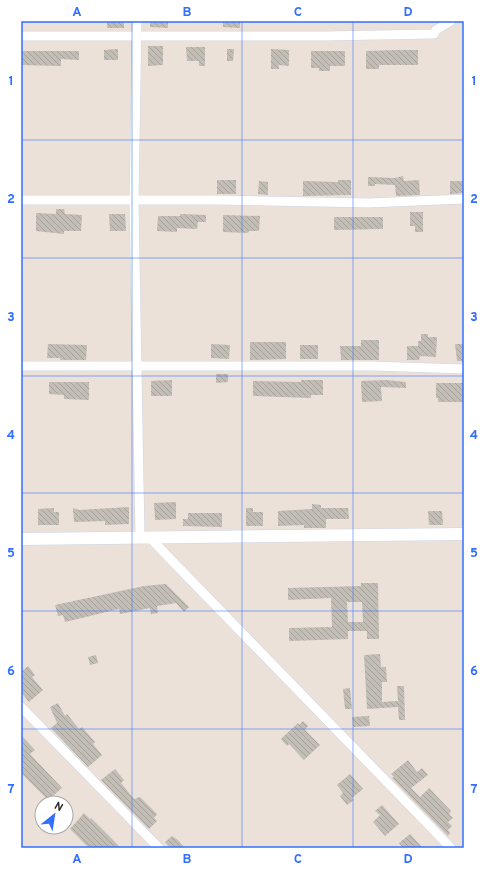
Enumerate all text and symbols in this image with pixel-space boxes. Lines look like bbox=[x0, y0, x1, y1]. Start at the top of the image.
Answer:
text: A bbox=[72, 5, 82, 21]
text: B bbox=[183, 5, 192, 21]
text: C bbox=[294, 5, 302, 21]
text: D bbox=[403, 5, 413, 21]
text: 1 bbox=[8, 74, 14, 90]
text: 1 bbox=[471, 74, 477, 90]
text: 2 bbox=[7, 192, 15, 208]
text: 2 bbox=[470, 192, 478, 208]
text: 3 bbox=[7, 310, 15, 326]
text: 3 bbox=[470, 310, 478, 326]
text: 4 bbox=[7, 428, 15, 444]
text: 4 bbox=[470, 428, 478, 444]
text: 5 bbox=[7, 546, 15, 562]
text: 5 bbox=[470, 546, 478, 562]
text: 6 bbox=[7, 664, 15, 680]
text: 6 bbox=[470, 664, 478, 680]
text: 7 bbox=[8, 782, 15, 798]
text: 7 bbox=[471, 782, 478, 798]
north arrow bbox=[34, 795, 74, 835]
text: N bbox=[52, 799, 65, 815]
text: A bbox=[72, 852, 82, 868]
text: B bbox=[183, 852, 192, 868]
text: C bbox=[294, 852, 302, 868]
text: D bbox=[403, 852, 413, 868]

